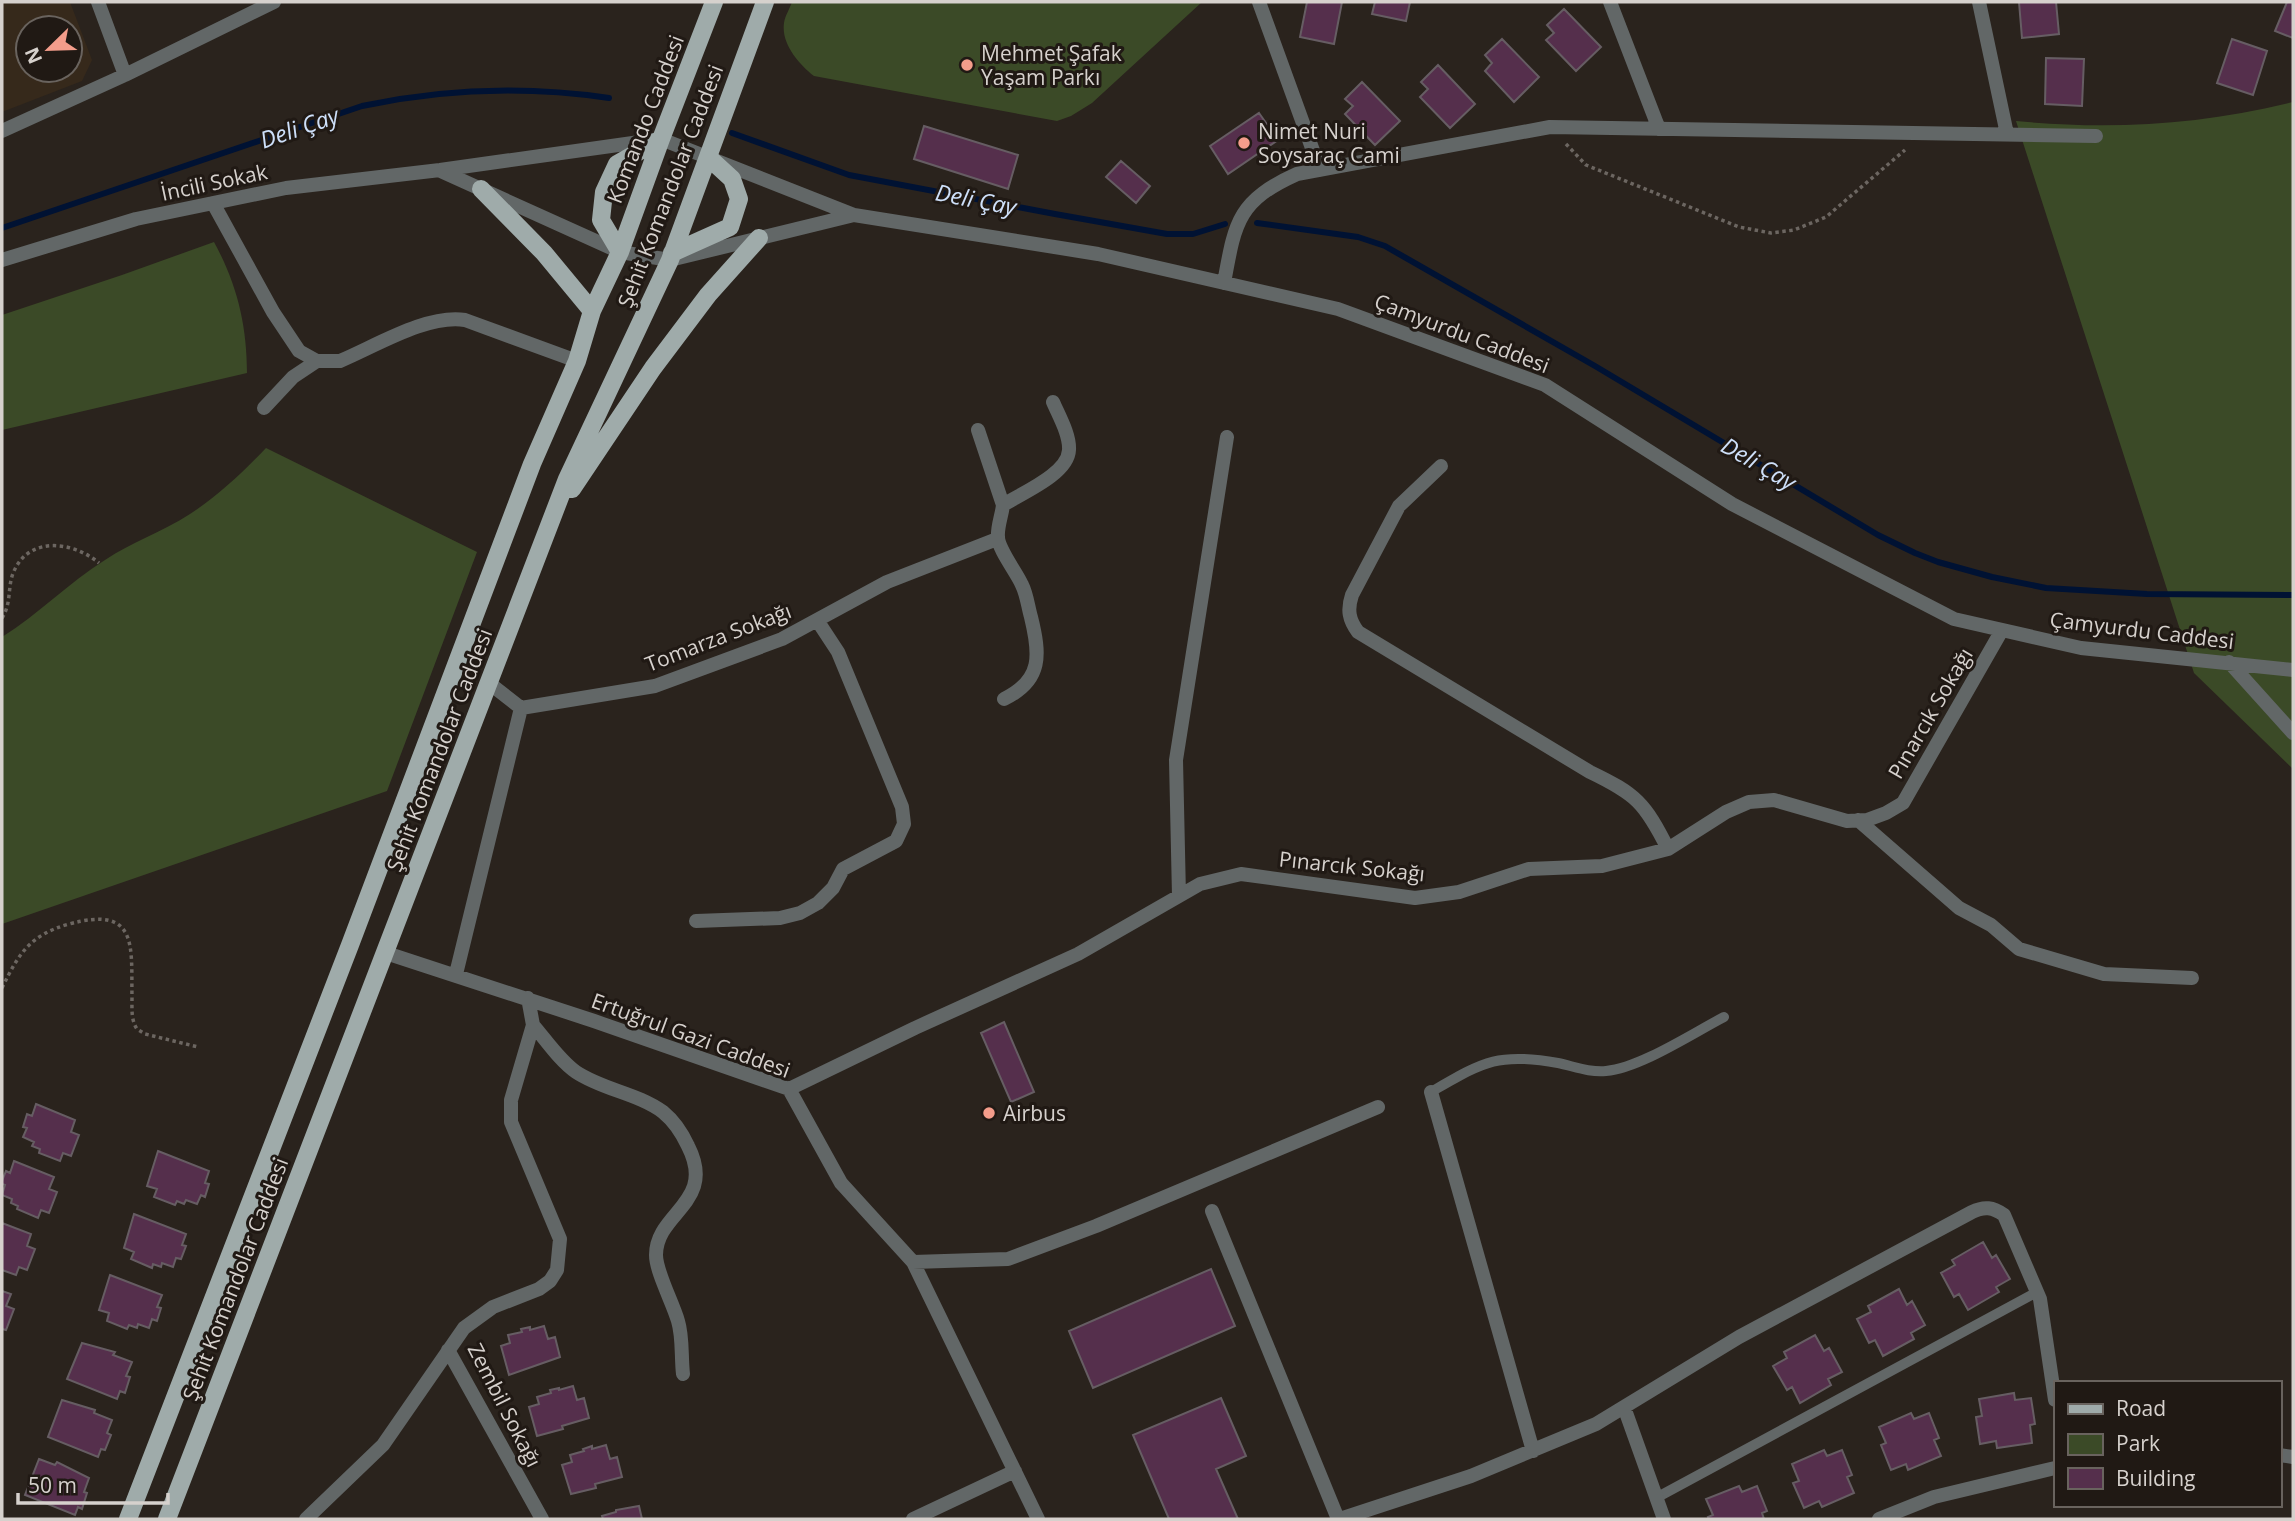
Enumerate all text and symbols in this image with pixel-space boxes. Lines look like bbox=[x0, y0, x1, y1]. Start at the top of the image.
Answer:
north arrow bbox=[14, 14, 84, 84]
street label: Komando Caddesi bbox=[600, 31, 690, 207]
place label: Mehmet Şafak Yaşam Parkı bbox=[981, 39, 1122, 91]
text: N bbox=[18, 43, 48, 68]
marker: Mehmet Şafak Yaşam Parkı bbox=[959, 57, 975, 73]
street label: Şehit Komandolar Caddesi bbox=[611, 61, 729, 311]
water label: Deli Çay bbox=[255, 98, 344, 155]
place label: Nimet Nuri Soysaraç Cami bbox=[1258, 117, 1400, 169]
marker: Nimet Nuri Soysaraç Cami bbox=[1236, 135, 1252, 151]
street label: İncili Sokak bbox=[158, 157, 270, 207]
water label: Deli Çay bbox=[933, 176, 1020, 223]
street label: Çamyurdu Caddesi bbox=[1371, 287, 1553, 379]
water label: Deli Çay bbox=[1716, 429, 1804, 498]
street label: Tomarza Sokağı bbox=[641, 596, 795, 678]
street label: Çamyurdu Caddesi bbox=[2048, 605, 2236, 655]
street label: Şehit Komandolar Caddesi bbox=[380, 625, 498, 875]
street label: Pınarcık Sokağı bbox=[1881, 643, 1979, 783]
street label: Pınarcık Sokağı bbox=[1278, 844, 1426, 888]
street label: Ertuğrul Gazi Caddesi bbox=[588, 986, 794, 1084]
place label: Airbus bbox=[1003, 1099, 1066, 1127]
marker: Airbus bbox=[981, 1105, 997, 1121]
street label: Şehit Komandolar Caddesi bbox=[176, 1154, 294, 1404]
street label: Zembil Sokağı bbox=[462, 1338, 548, 1472]
legend bbox=[2054, 1381, 2281, 1507]
text: Road bbox=[2116, 1394, 2166, 1422]
text: Park bbox=[2116, 1429, 2160, 1457]
scale bar bbox=[18, 1462, 168, 1506]
text: Building bbox=[2116, 1464, 2195, 1492]
text: 50 m bbox=[28, 1471, 77, 1499]

